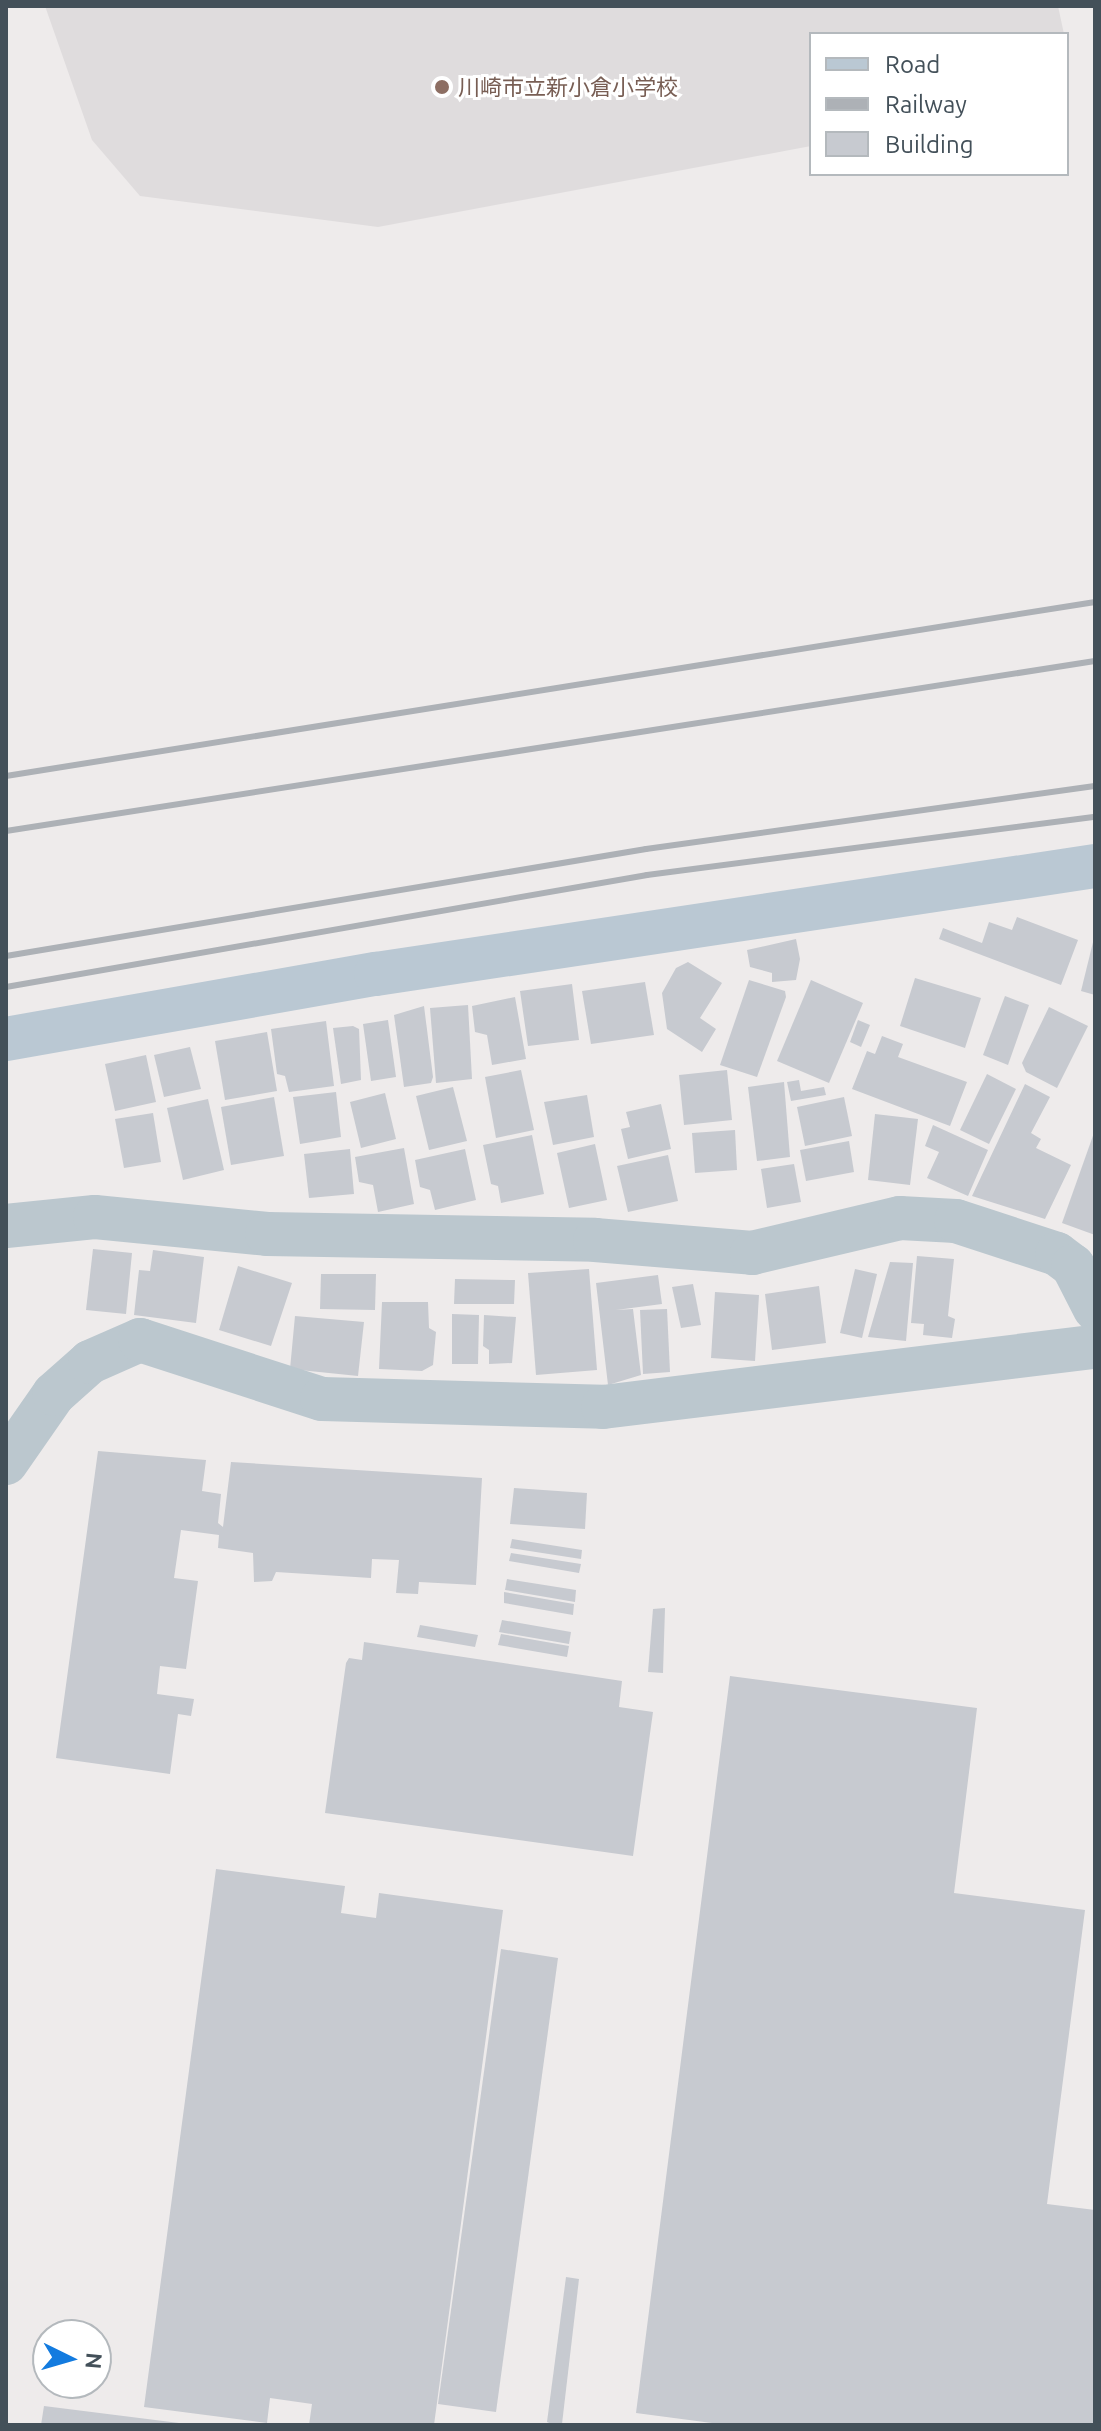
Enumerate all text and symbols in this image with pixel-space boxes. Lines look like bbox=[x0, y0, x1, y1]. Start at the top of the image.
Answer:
legend bbox=[809, 32, 1069, 176]
text: Road bbox=[885, 51, 940, 78]
place label: 川崎市立新小倉小学校 bbox=[458, 74, 678, 100]
marker: 川崎市立新小倉小学校 bbox=[433, 78, 451, 96]
text: Railway bbox=[885, 91, 967, 118]
text: Building bbox=[885, 131, 973, 158]
north arrow bbox=[32, 2319, 112, 2399]
text: N bbox=[81, 2352, 108, 2370]

